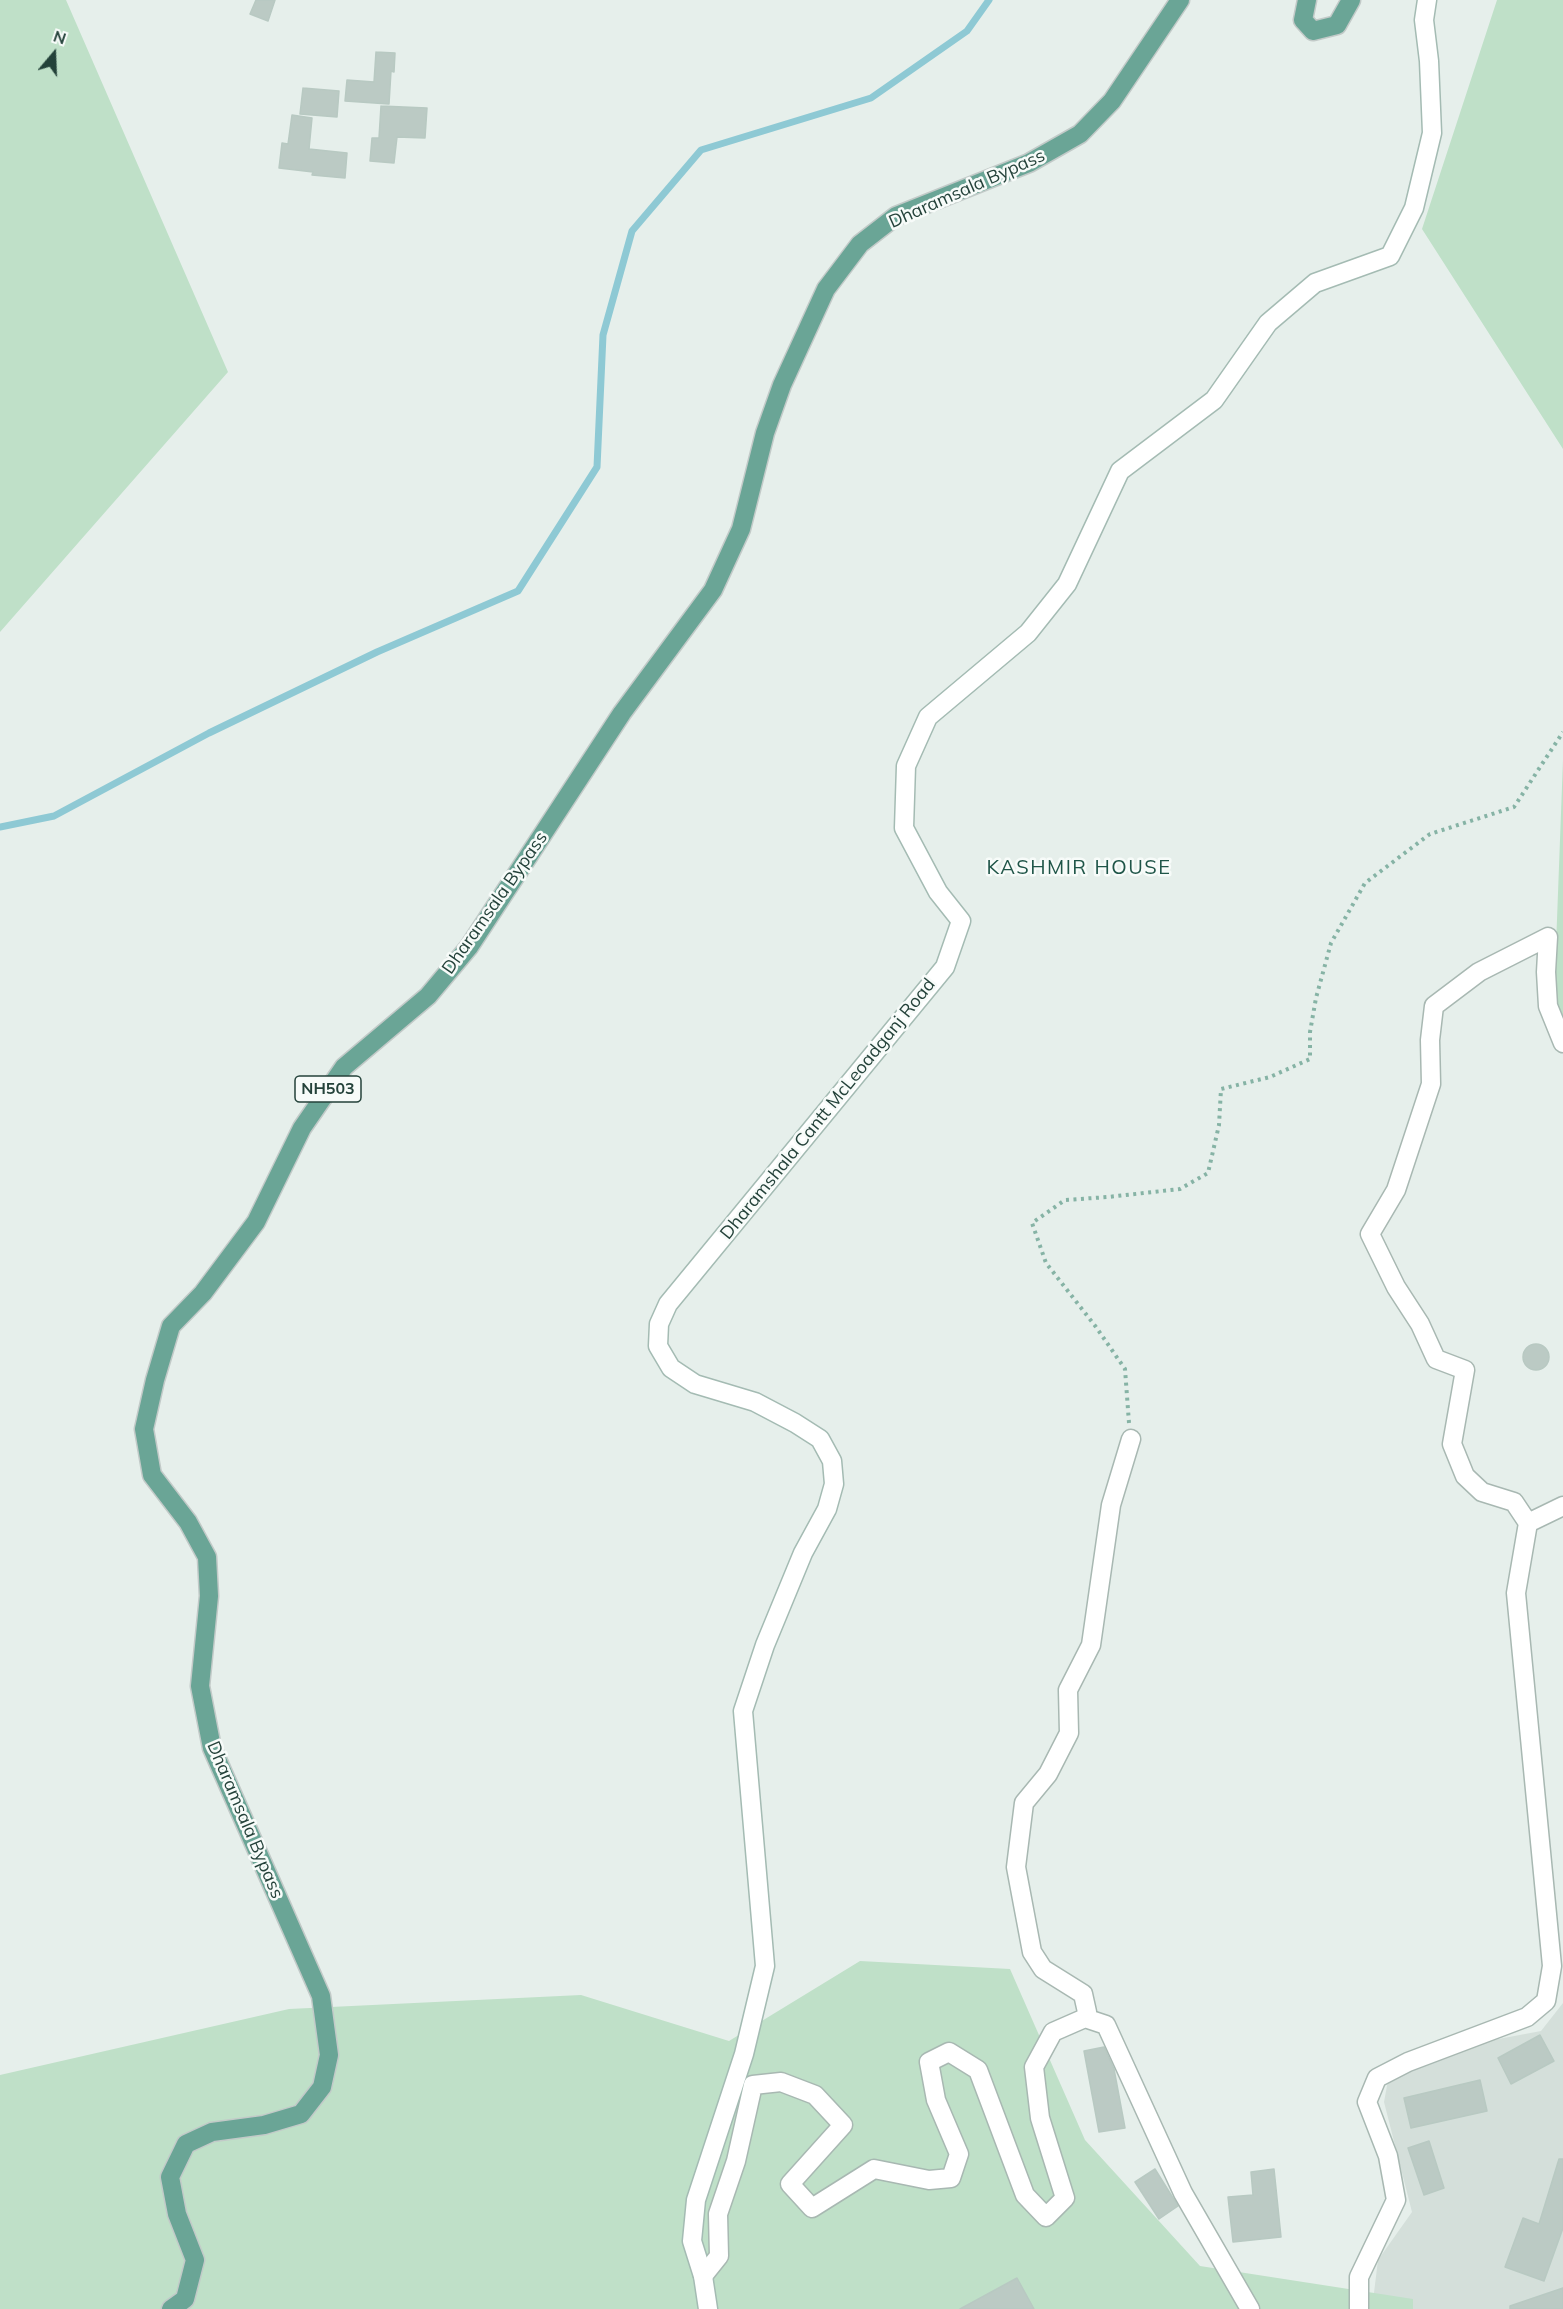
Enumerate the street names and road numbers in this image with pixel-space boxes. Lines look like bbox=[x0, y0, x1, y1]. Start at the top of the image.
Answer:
street label: Dharamsala Bypass bbox=[886, 145, 1048, 233]
street label: Dharamsala Bypass bbox=[438, 828, 552, 978]
street label: Dharamshala Cantt McLeoadganj Road bbox=[716, 974, 940, 1244]
road number: NH503 bbox=[295, 1076, 361, 1102]
street label: Dharamsala Bypass bbox=[202, 1738, 288, 1902]

